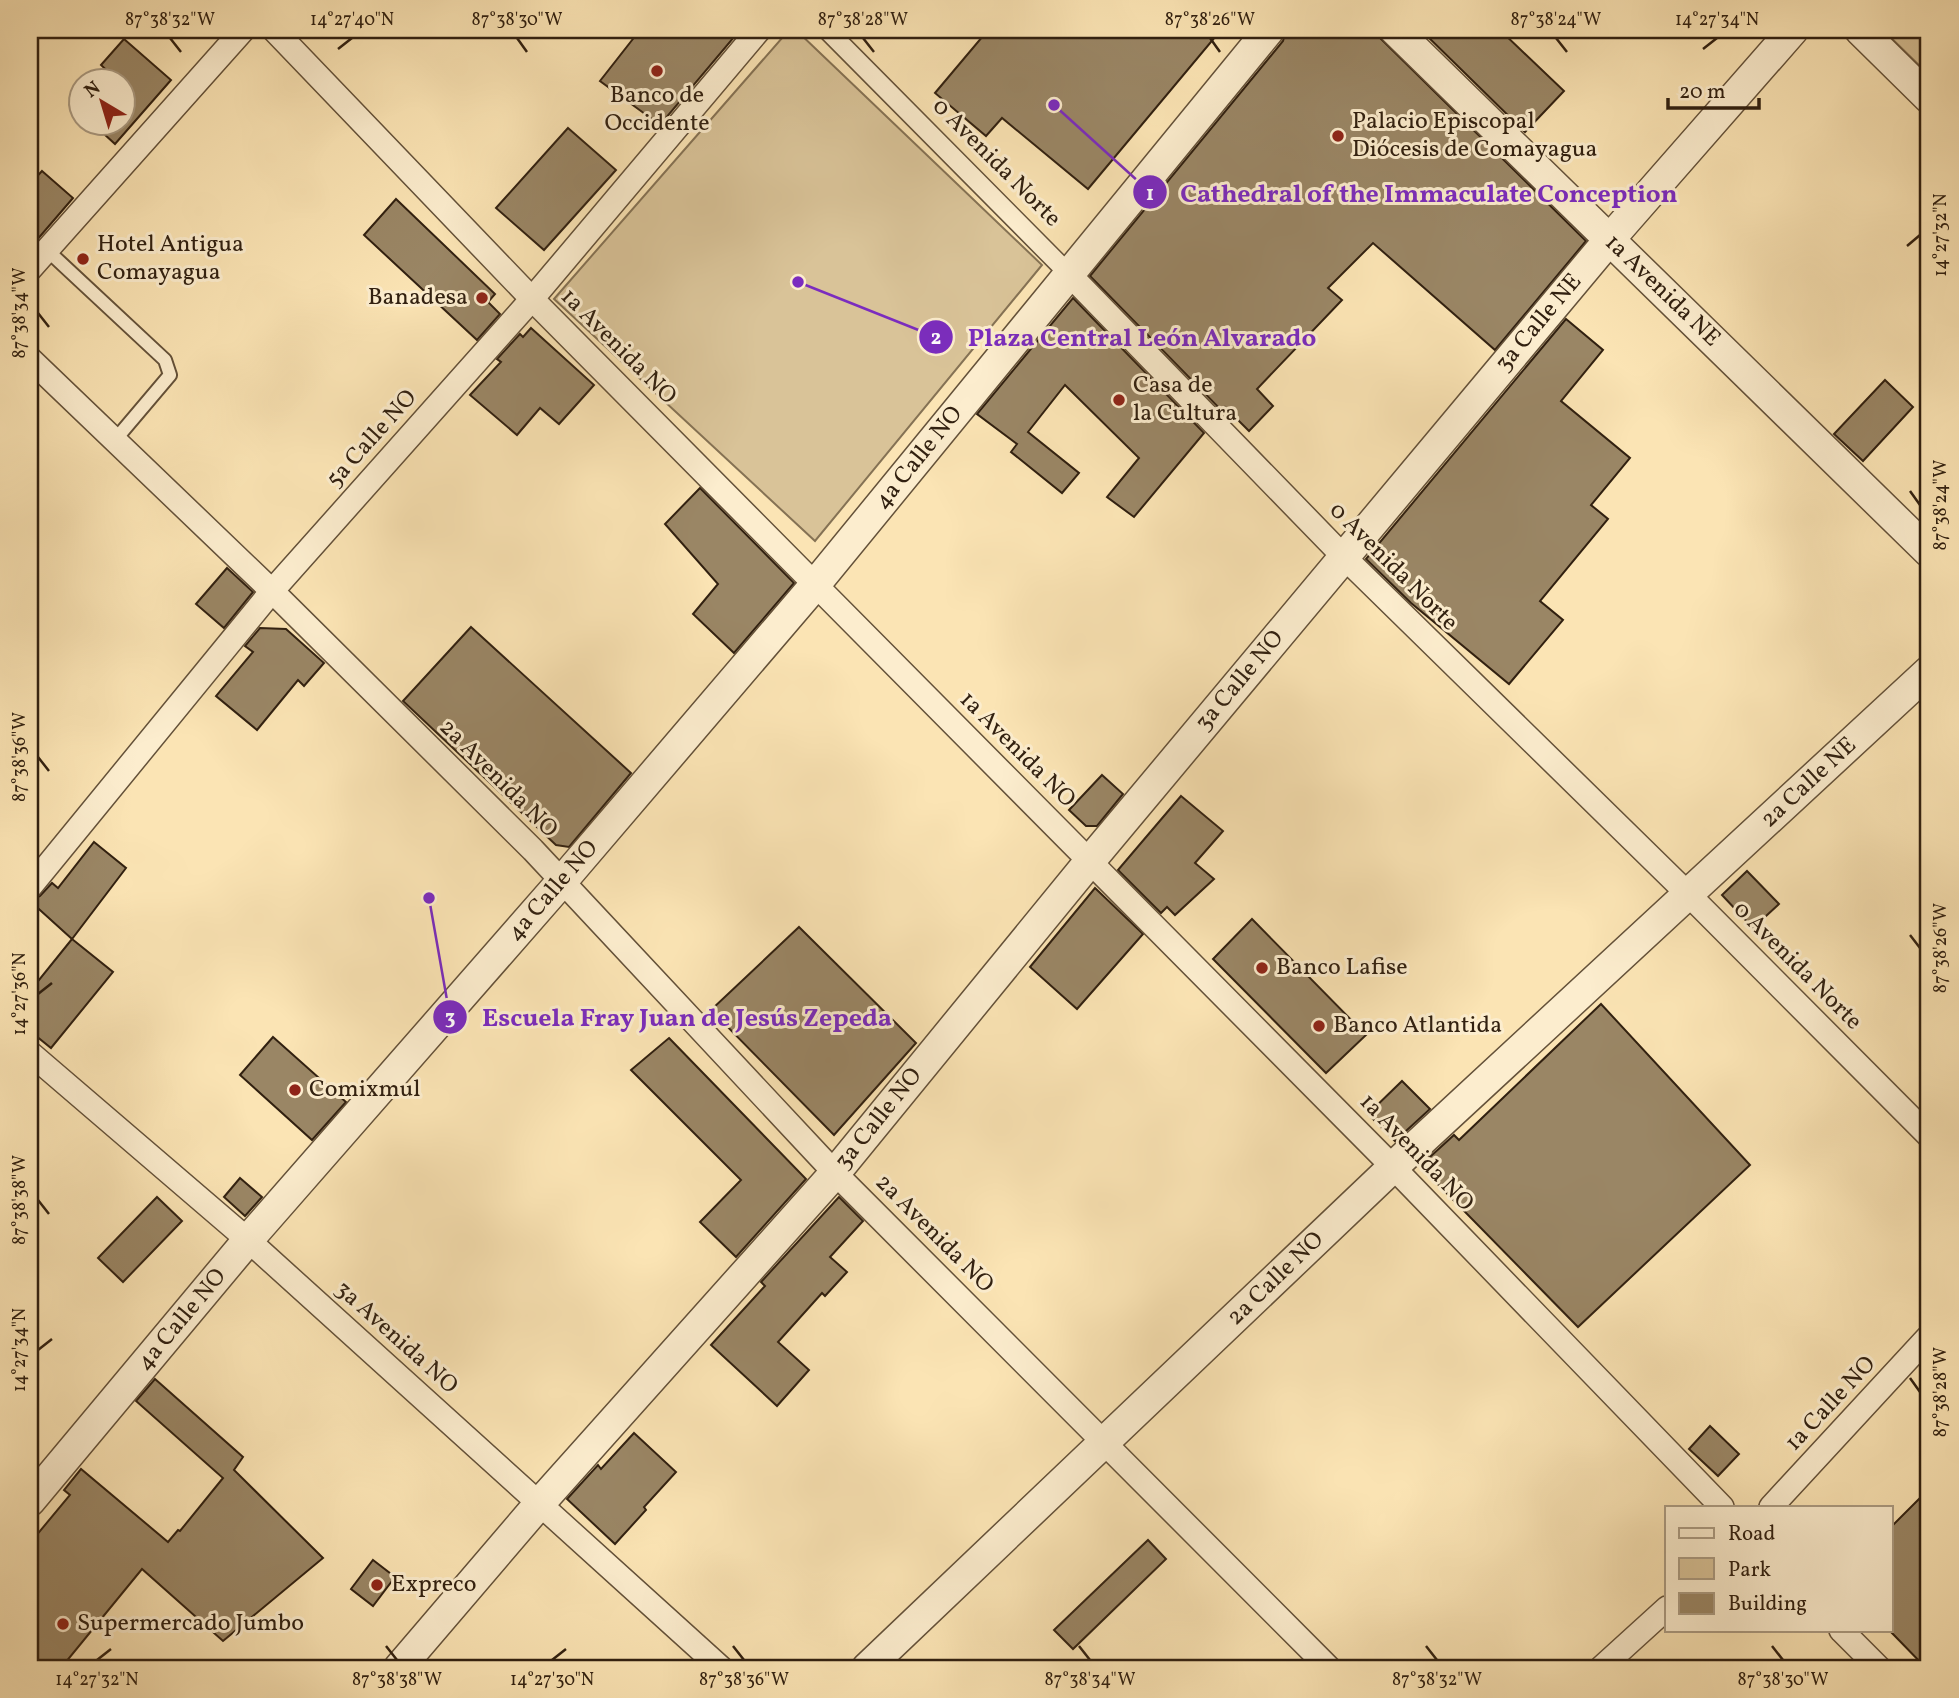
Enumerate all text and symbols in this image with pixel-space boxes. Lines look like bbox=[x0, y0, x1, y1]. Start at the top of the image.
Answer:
text: 87°38'32"W bbox=[125, 8, 215, 33]
text: 14°27'40"N bbox=[310, 8, 394, 33]
text: 87°38'30"W bbox=[471, 8, 563, 33]
text: 87°38'28"W bbox=[818, 8, 908, 33]
text: 87°38'26"W bbox=[1165, 8, 1255, 33]
text: 87°38'24"W bbox=[1511, 8, 1601, 33]
text: 14°27'34"N bbox=[1675, 8, 1759, 33]
marker: Banco de Occidente bbox=[649, 63, 665, 79]
north arrow bbox=[66, 66, 136, 136]
scale bar bbox=[1668, 66, 1759, 110]
text: N bbox=[79, 76, 106, 105]
text: 20 m bbox=[1679, 78, 1725, 107]
place label: Banco de Occidente bbox=[604, 79, 710, 141]
street label: 0 Avenida Norte bbox=[924, 91, 1068, 235]
place label: Palacio Episcopal Diócesis de Comayagua bbox=[1352, 105, 1598, 167]
marker: Palacio Episcopal Diócesis de Comayagua bbox=[1330, 128, 1346, 144]
callout: Cathedral of the Immaculate Conception bbox=[1133, 169, 1691, 216]
text: Cathedral of the Immaculate Conception bbox=[1180, 177, 1678, 213]
text: 1 bbox=[1146, 180, 1154, 209]
text: 14°27'32"N bbox=[1929, 193, 1954, 277]
street label: 1a Avenida NE bbox=[1596, 227, 1728, 355]
place label: Hotel Antigua Comayagua bbox=[97, 228, 244, 290]
marker: Hotel Antigua Comayagua bbox=[75, 251, 91, 267]
street label: 3a Calle NE bbox=[1488, 266, 1590, 380]
text: 87°38'34"W bbox=[8, 267, 33, 359]
place label: Banadesa bbox=[368, 281, 468, 315]
street label: 1a Avenida NO bbox=[552, 281, 684, 413]
marker: Banadesa bbox=[474, 290, 490, 306]
callout: Plaza Central León Alvarado bbox=[919, 313, 1330, 360]
text: Plaza Central León Alvarado bbox=[968, 321, 1316, 357]
text: 2 bbox=[931, 324, 941, 353]
place label: Casa de la Cultura bbox=[1133, 369, 1237, 431]
street label: 5a Calle NO bbox=[319, 382, 425, 496]
marker: Casa de la Cultura bbox=[1111, 392, 1127, 408]
street label: 4a Calle NO bbox=[867, 399, 971, 517]
text: 87°38'24"W bbox=[1929, 460, 1954, 550]
street label: 0 Avenida Norte bbox=[1321, 495, 1465, 639]
street label: 3a Calle NO bbox=[1188, 623, 1292, 739]
street label: 1a Avenida NO bbox=[951, 684, 1083, 816]
text: 87°38'36"W bbox=[8, 712, 33, 802]
street label: 2a Avenida NO bbox=[431, 712, 565, 846]
street label: 2a Calle NE bbox=[1754, 730, 1864, 836]
street label: 4a Calle NO bbox=[499, 833, 607, 949]
street label: 0 Avenida Norte bbox=[1725, 894, 1869, 1038]
text: 87°38'26"W bbox=[1929, 903, 1954, 993]
place label: Banco Lafise bbox=[1276, 951, 1408, 985]
text: 14°27'36"N bbox=[8, 952, 33, 1036]
marker: Banco Lafise bbox=[1254, 960, 1270, 976]
callout: Escuela Fray Juan de Jesús Zepeda bbox=[433, 993, 906, 1040]
text: Escuela Fray Juan de Jesús Zepeda bbox=[482, 1001, 892, 1037]
text: 3 bbox=[445, 1004, 455, 1033]
place label: Banco Atlantida bbox=[1333, 1009, 1502, 1043]
marker: Banco Atlantida bbox=[1311, 1018, 1327, 1034]
street label: 3a Calle NO bbox=[827, 1061, 931, 1177]
place label: Comixmul bbox=[309, 1073, 420, 1107]
marker: Comixmul bbox=[287, 1082, 303, 1098]
street label: 1a Avenida NO bbox=[1351, 1086, 1481, 1220]
text: 87°38'38"W bbox=[8, 1155, 33, 1245]
street label: 2a Avenida NO bbox=[867, 1167, 1001, 1301]
street label: 2a Calle NO bbox=[1220, 1224, 1332, 1334]
street label: 4a Calle NO bbox=[129, 1261, 235, 1379]
street label: 3a Avenida NO bbox=[327, 1273, 465, 1403]
text: 14°27'34"N bbox=[8, 1308, 33, 1392]
text: 87°38'28"W bbox=[1929, 1347, 1954, 1437]
street label: 1a Calle NO bbox=[1778, 1349, 1884, 1459]
legend bbox=[1665, 1506, 1892, 1632]
text: Road bbox=[1728, 1520, 1775, 1549]
text: Park bbox=[1728, 1556, 1771, 1585]
place label: Expreco bbox=[391, 1568, 477, 1602]
marker: Expreco bbox=[369, 1577, 385, 1593]
text: Building bbox=[1728, 1590, 1807, 1619]
place label: Supermercado Jumbo bbox=[77, 1607, 304, 1641]
marker: Supermercado Jumbo bbox=[55, 1616, 71, 1632]
text: 14°27'32"N bbox=[55, 1668, 139, 1693]
text: 87°38'38"W bbox=[352, 1668, 442, 1693]
text: 14°27'30"N bbox=[510, 1668, 594, 1693]
text: 87°38'36"W bbox=[699, 1668, 789, 1693]
text: 87°38'34"W bbox=[1044, 1668, 1136, 1693]
text: 87°38'32"W bbox=[1392, 1668, 1482, 1693]
text: 87°38'30"W bbox=[1737, 1668, 1829, 1693]

